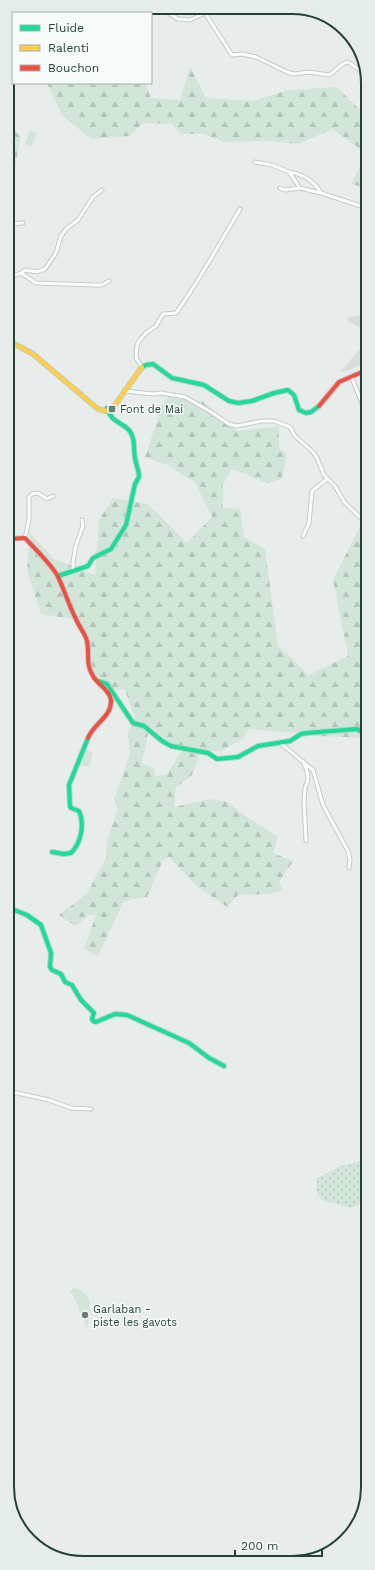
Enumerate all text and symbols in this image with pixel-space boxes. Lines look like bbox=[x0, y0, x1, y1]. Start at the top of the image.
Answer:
legend bbox=[12, 12, 152, 84]
text: Fluide bbox=[48, 21, 84, 35]
text: Ralenti bbox=[48, 41, 89, 55]
text: Bouchon bbox=[48, 61, 99, 75]
place label: Font de Mai bbox=[120, 403, 183, 416]
marker: Font de Mai bbox=[107, 404, 117, 414]
place label: Garlaban - piste les gavots bbox=[93, 1303, 177, 1329]
marker: Garlaban - piste les gavots bbox=[80, 1310, 90, 1320]
scale bar bbox=[235, 1532, 322, 1558]
text: 200 m bbox=[241, 1539, 278, 1553]

